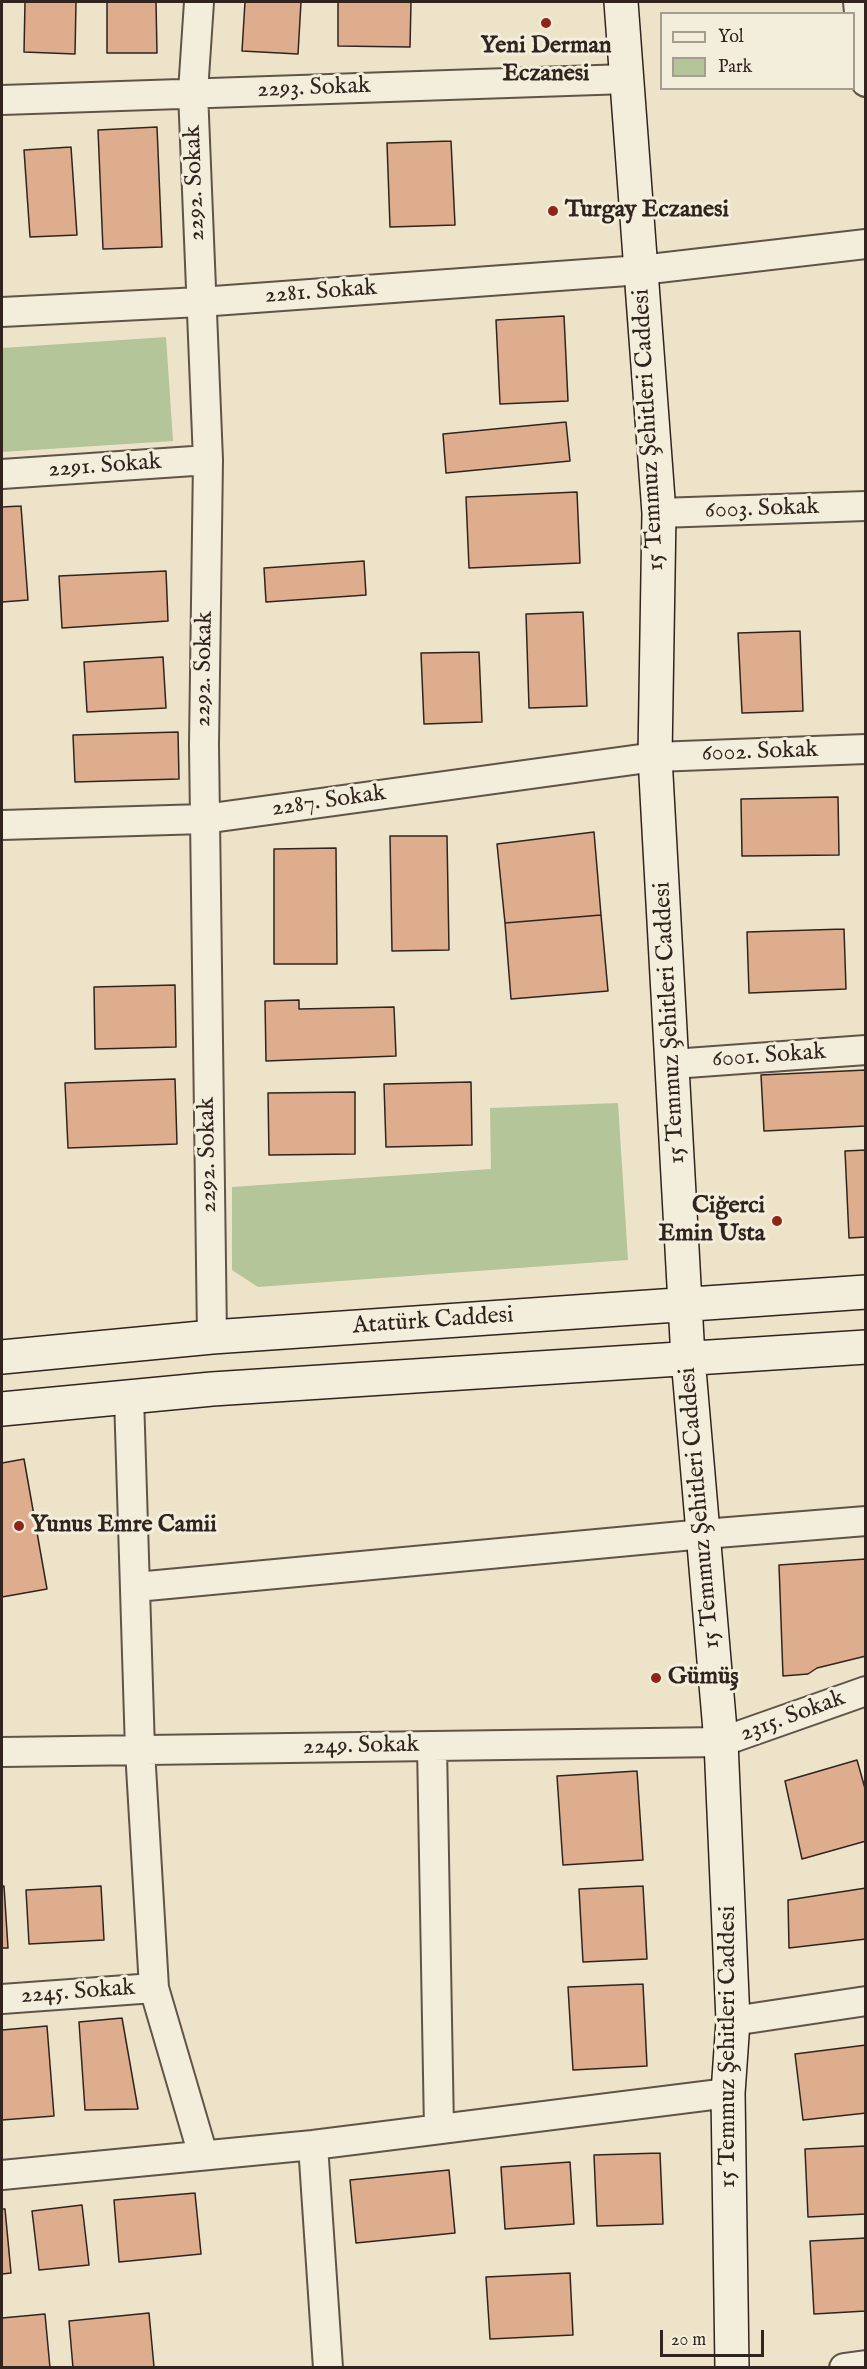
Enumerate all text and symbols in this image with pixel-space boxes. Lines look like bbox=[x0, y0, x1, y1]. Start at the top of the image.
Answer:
legend bbox=[660, 12, 855, 90]
marker: Yeni Derman Eczanesi bbox=[539, 16, 553, 30]
text: Yol bbox=[718, 26, 744, 49]
place label: Yeni Derman Eczanesi bbox=[480, 33, 612, 89]
text: Park bbox=[718, 56, 752, 79]
street label: 2293. Sokak bbox=[257, 73, 371, 105]
street label: 2292. Sokak bbox=[180, 125, 212, 241]
place label: Turgay Eczanesi bbox=[565, 197, 729, 225]
marker: Turgay Eczanesi bbox=[546, 204, 560, 218]
street label: 2281. Sokak bbox=[264, 275, 378, 311]
street label: 15 Temmuz Şehitleri Caddesi bbox=[628, 288, 672, 572]
street label: 2291. Sokak bbox=[47, 449, 163, 485]
street label: 6003. Sokak bbox=[704, 494, 820, 526]
street label: 2292. Sokak bbox=[190, 611, 220, 727]
street label: 6002. Sokak bbox=[701, 737, 819, 769]
street label: 2287. Sokak bbox=[270, 780, 388, 824]
street label: 15 Temmuz Şehitleri Caddesi bbox=[649, 881, 693, 1165]
street label: 6001. Sokak bbox=[711, 1039, 827, 1075]
street label: 2292. Sokak bbox=[194, 1097, 224, 1213]
place label: Ciğerci Emin Usta bbox=[659, 1193, 765, 1249]
marker: Ciğerci Emin Usta bbox=[770, 1214, 784, 1228]
street label: Atatürk Caddesi bbox=[352, 1302, 514, 1342]
street label: 15 Temmuz Şehitleri Caddesi bbox=[674, 1366, 728, 1650]
place label: Yunus Emre Camii bbox=[31, 1512, 217, 1540]
marker: Yunus Emre Camii bbox=[12, 1519, 26, 1533]
place label: Gümüş bbox=[668, 1664, 739, 1692]
marker: Gümüş bbox=[649, 1671, 663, 1685]
street label: 2315. Sokak bbox=[737, 1685, 849, 1749]
street label: 2249. Sokak bbox=[303, 1732, 419, 1762]
street label: 15 Temmuz Şehitleri Caddesi bbox=[715, 1906, 743, 2188]
street label: 2245. Sokak bbox=[20, 1975, 136, 2011]
scale bar bbox=[663, 2318, 766, 2356]
text: 20 m bbox=[671, 2329, 706, 2352]

